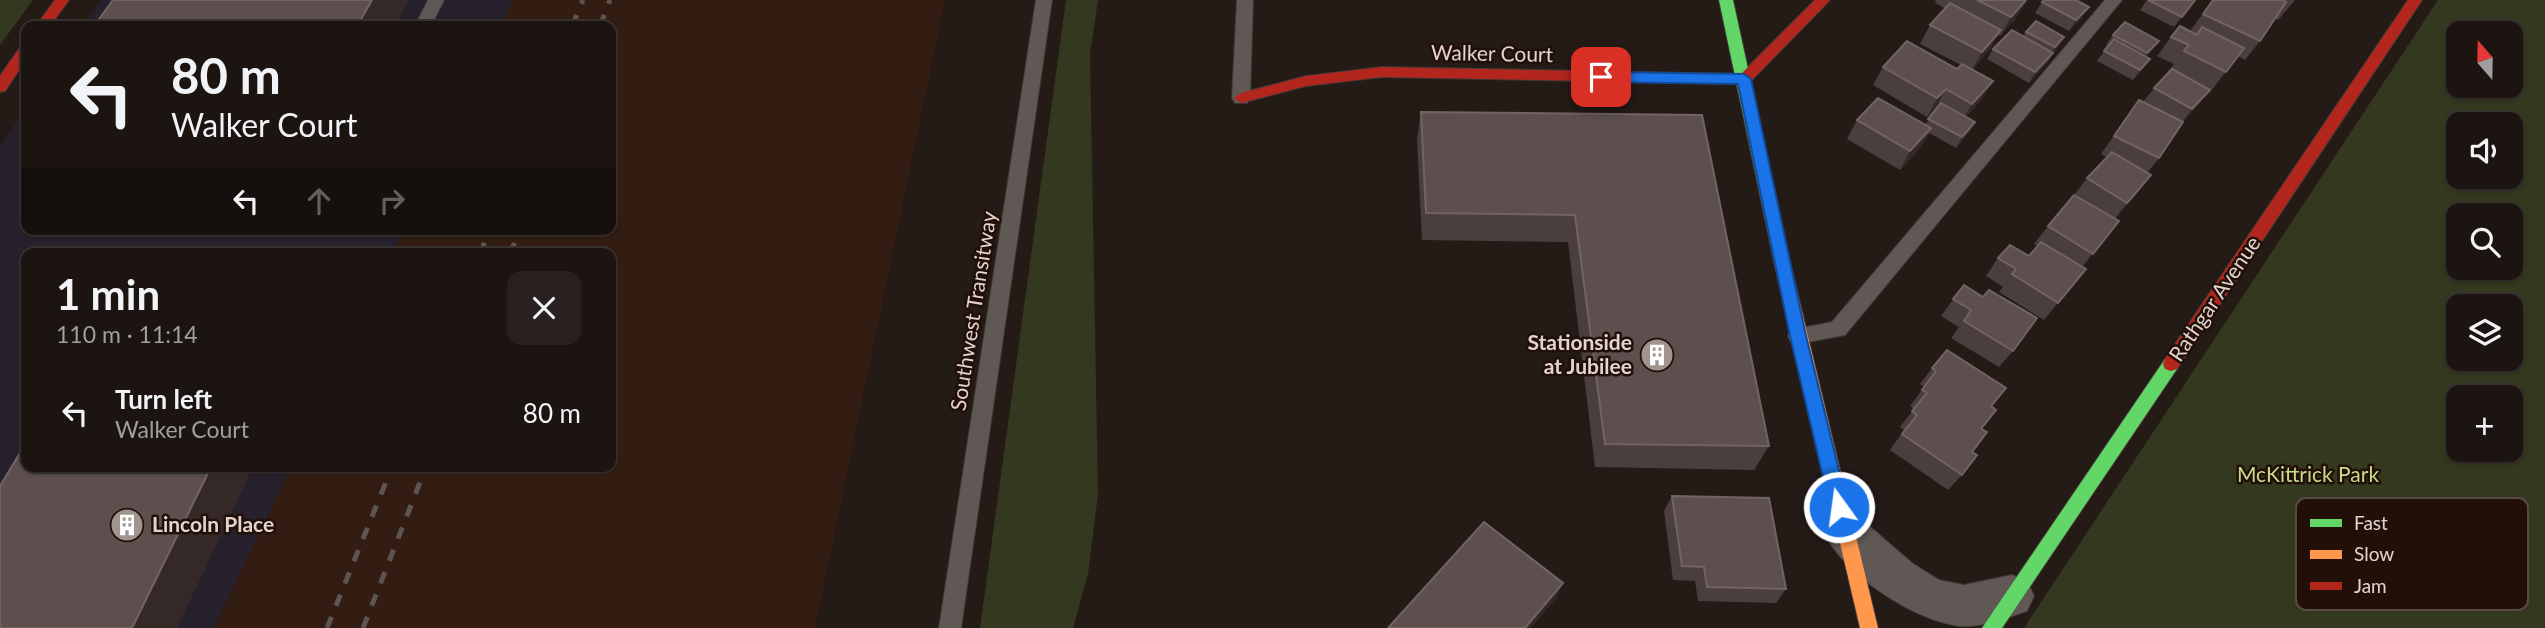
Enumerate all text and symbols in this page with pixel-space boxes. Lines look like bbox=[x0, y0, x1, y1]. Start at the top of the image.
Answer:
north arrow bbox=[2446, 21, 2524, 98]
map controls bbox=[2446, 21, 2523, 462]
street label: Walker Court bbox=[1431, 39, 1554, 66]
text: 80 m bbox=[171, 46, 281, 104]
pin bbox=[1571, 47, 1631, 107]
icon: left bbox=[56, 49, 147, 140]
icon: arrive bbox=[1582, 58, 1620, 96]
text: Walker Court bbox=[171, 105, 357, 144]
button: sound bbox=[2446, 112, 2523, 189]
icon: left bbox=[227, 182, 265, 220]
icon: ahead bbox=[300, 182, 338, 220]
icon: right bbox=[373, 182, 411, 220]
button: search bbox=[2446, 203, 2523, 280]
street label: Southwest Transitway bbox=[944, 209, 1001, 412]
street label: Rathgar Avenue bbox=[2163, 231, 2265, 365]
text: 1 min bbox=[56, 269, 160, 319]
button: close bbox=[507, 271, 581, 345]
button: layers bbox=[2446, 294, 2523, 371]
text: 110 m · 11:14 bbox=[56, 320, 198, 348]
place label: Stationside at Jubilee bbox=[1528, 329, 1632, 378]
building icon: Stationside at Jubilee bbox=[1638, 336, 1676, 374]
text: Turn left bbox=[115, 383, 212, 415]
button: + bbox=[2446, 385, 2523, 462]
icon: left bbox=[56, 394, 94, 432]
text: 80 m bbox=[523, 397, 581, 429]
text: Walker Court bbox=[115, 415, 249, 443]
park label: McKittrick Park bbox=[2237, 461, 2379, 486]
position arrow bbox=[1802, 470, 1876, 544]
legend bbox=[2296, 498, 2528, 610]
building icon: Lincoln Place bbox=[108, 506, 146, 544]
place label: Lincoln Place bbox=[152, 511, 274, 536]
text: Fast bbox=[2354, 511, 2388, 534]
text: Slow bbox=[2354, 542, 2394, 565]
text: Jam bbox=[2354, 574, 2387, 597]

